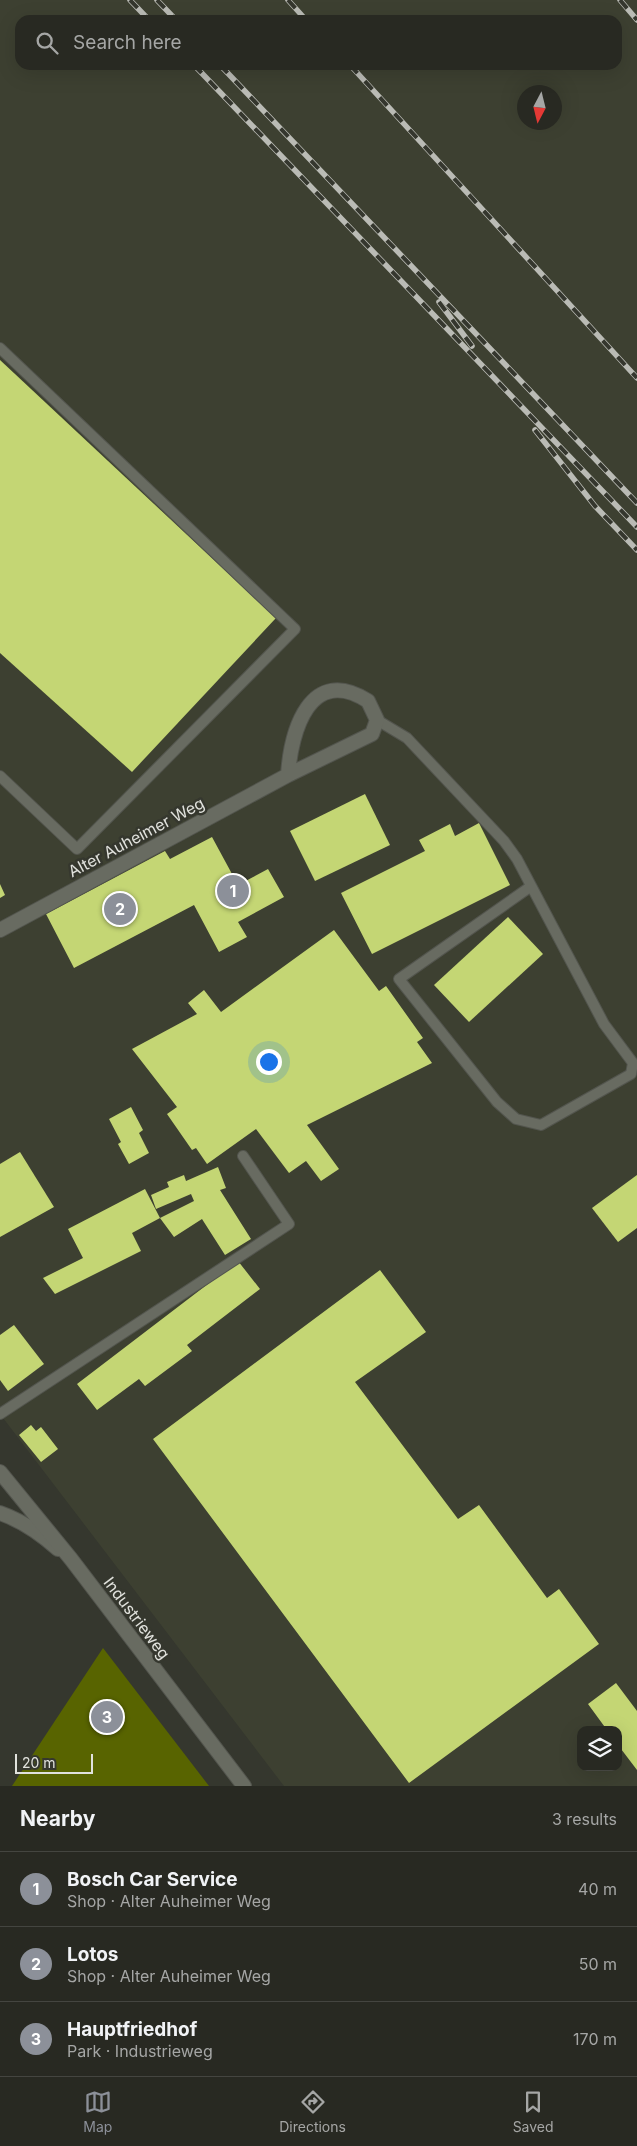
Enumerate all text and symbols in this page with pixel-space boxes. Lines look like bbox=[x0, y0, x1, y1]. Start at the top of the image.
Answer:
search box bbox=[15, 15, 622, 70]
icon: search bbox=[33, 29, 61, 57]
text: Search here bbox=[73, 31, 182, 54]
north arrow bbox=[517, 85, 562, 130]
street label: Alter Auheimer Weg bbox=[65, 793, 207, 881]
pin: 1 bbox=[217, 872, 249, 910]
pin: 2 bbox=[104, 890, 136, 928]
your location bbox=[256, 1049, 282, 1075]
street label: Industrieweg bbox=[100, 1573, 174, 1663]
pin: 3 bbox=[91, 1698, 123, 1736]
map controls bbox=[577, 1726, 622, 1771]
button: layers bbox=[577, 1726, 622, 1771]
scale bar bbox=[15, 1751, 92, 1774]
text: 20 m bbox=[22, 1754, 56, 1771]
text: Nearby bbox=[20, 1806, 95, 1831]
text: 3 results bbox=[552, 1809, 617, 1829]
text: Bosch Car Service bbox=[67, 1868, 238, 1891]
text: 1 bbox=[33, 1879, 39, 1899]
text: 40 m bbox=[578, 1879, 617, 1899]
text: Shop · Alter Auheimer Weg bbox=[67, 1891, 271, 1911]
text: Lotos bbox=[67, 1943, 118, 1966]
text: 2 bbox=[31, 1954, 41, 1974]
text: 50 m bbox=[579, 1954, 617, 1974]
text: Shop · Alter Auheimer Weg bbox=[67, 1966, 271, 1986]
text: Hauptfriedhof bbox=[67, 2018, 197, 2041]
text: 3 bbox=[31, 2029, 41, 2049]
text: 170 m bbox=[573, 2029, 617, 2049]
text: Park · Industrieweg bbox=[67, 2041, 213, 2061]
tab: Map bbox=[83, 2088, 112, 2135]
tab: Directions bbox=[279, 2088, 346, 2135]
tab: Saved bbox=[513, 2088, 554, 2135]

